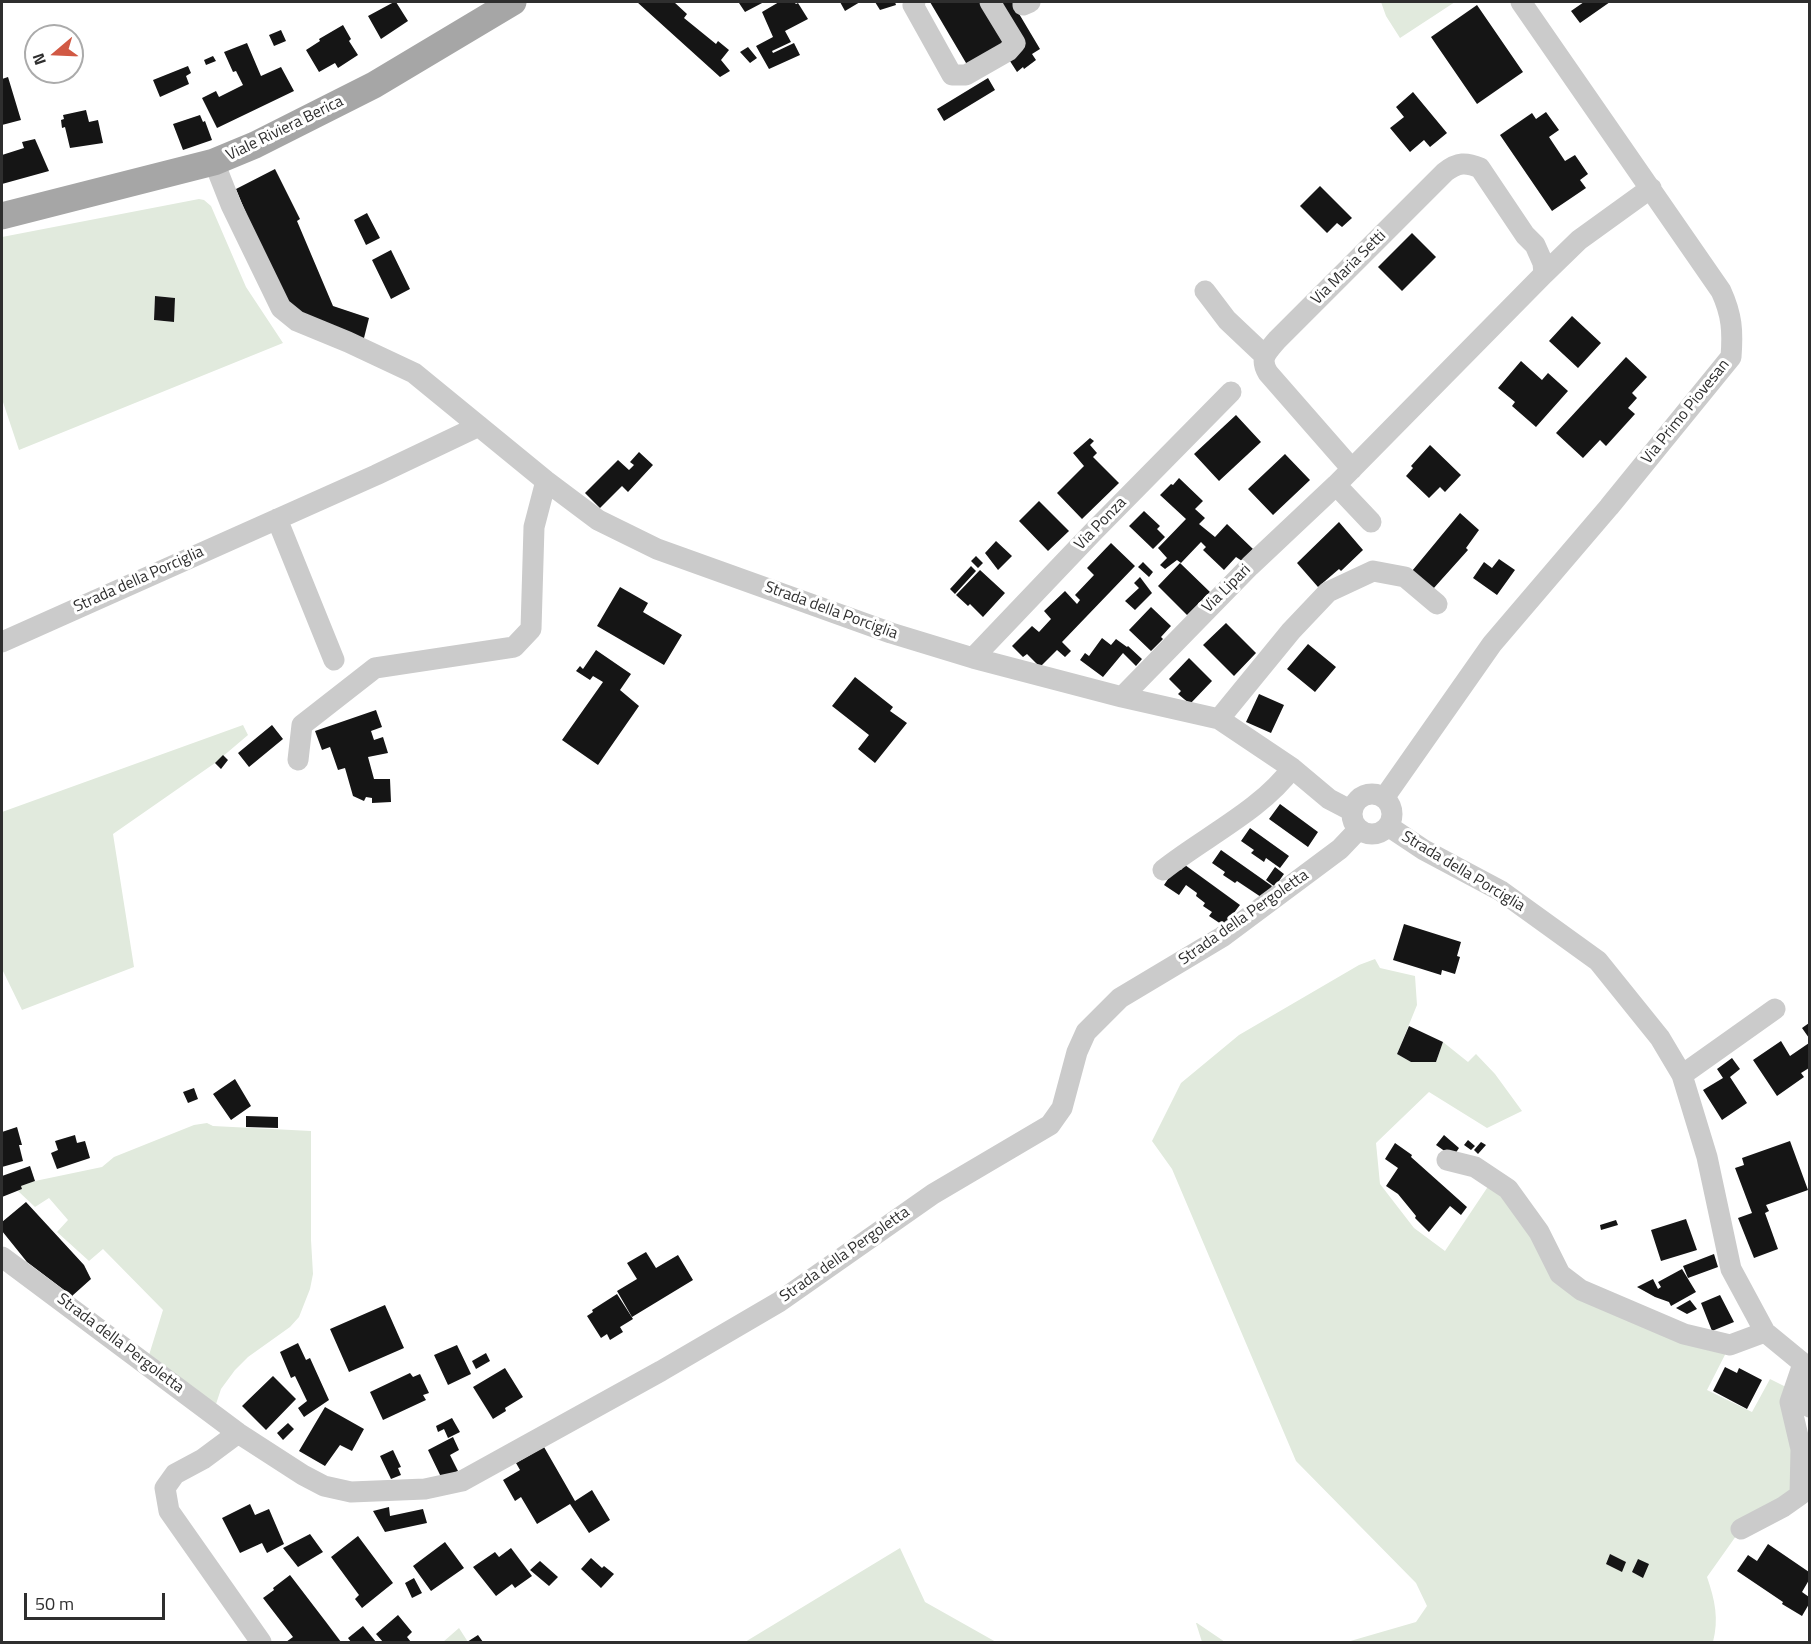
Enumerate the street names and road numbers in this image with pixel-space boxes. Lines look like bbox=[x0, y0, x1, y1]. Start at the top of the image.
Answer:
street label: Viale Riviera Berica bbox=[223, 92, 347, 166]
street label: Via Maria Setti bbox=[1308, 227, 1390, 309]
street label: Via Primo Piovesan bbox=[1638, 356, 1734, 468]
street label: Via Ponza bbox=[1071, 494, 1131, 554]
street label: Strada della Porciglia bbox=[71, 543, 207, 617]
street label: Via Lipari bbox=[1199, 561, 1255, 617]
street label: Strada della Porciglia bbox=[762, 578, 900, 644]
street label: Strada della Porciglia bbox=[1398, 828, 1528, 916]
street label: Strada della Pergoletta bbox=[1176, 866, 1312, 970]
street label: Strada della Pergoletta bbox=[777, 1203, 913, 1307]
street label: Strada della Pergoletta bbox=[53, 1290, 187, 1398]

